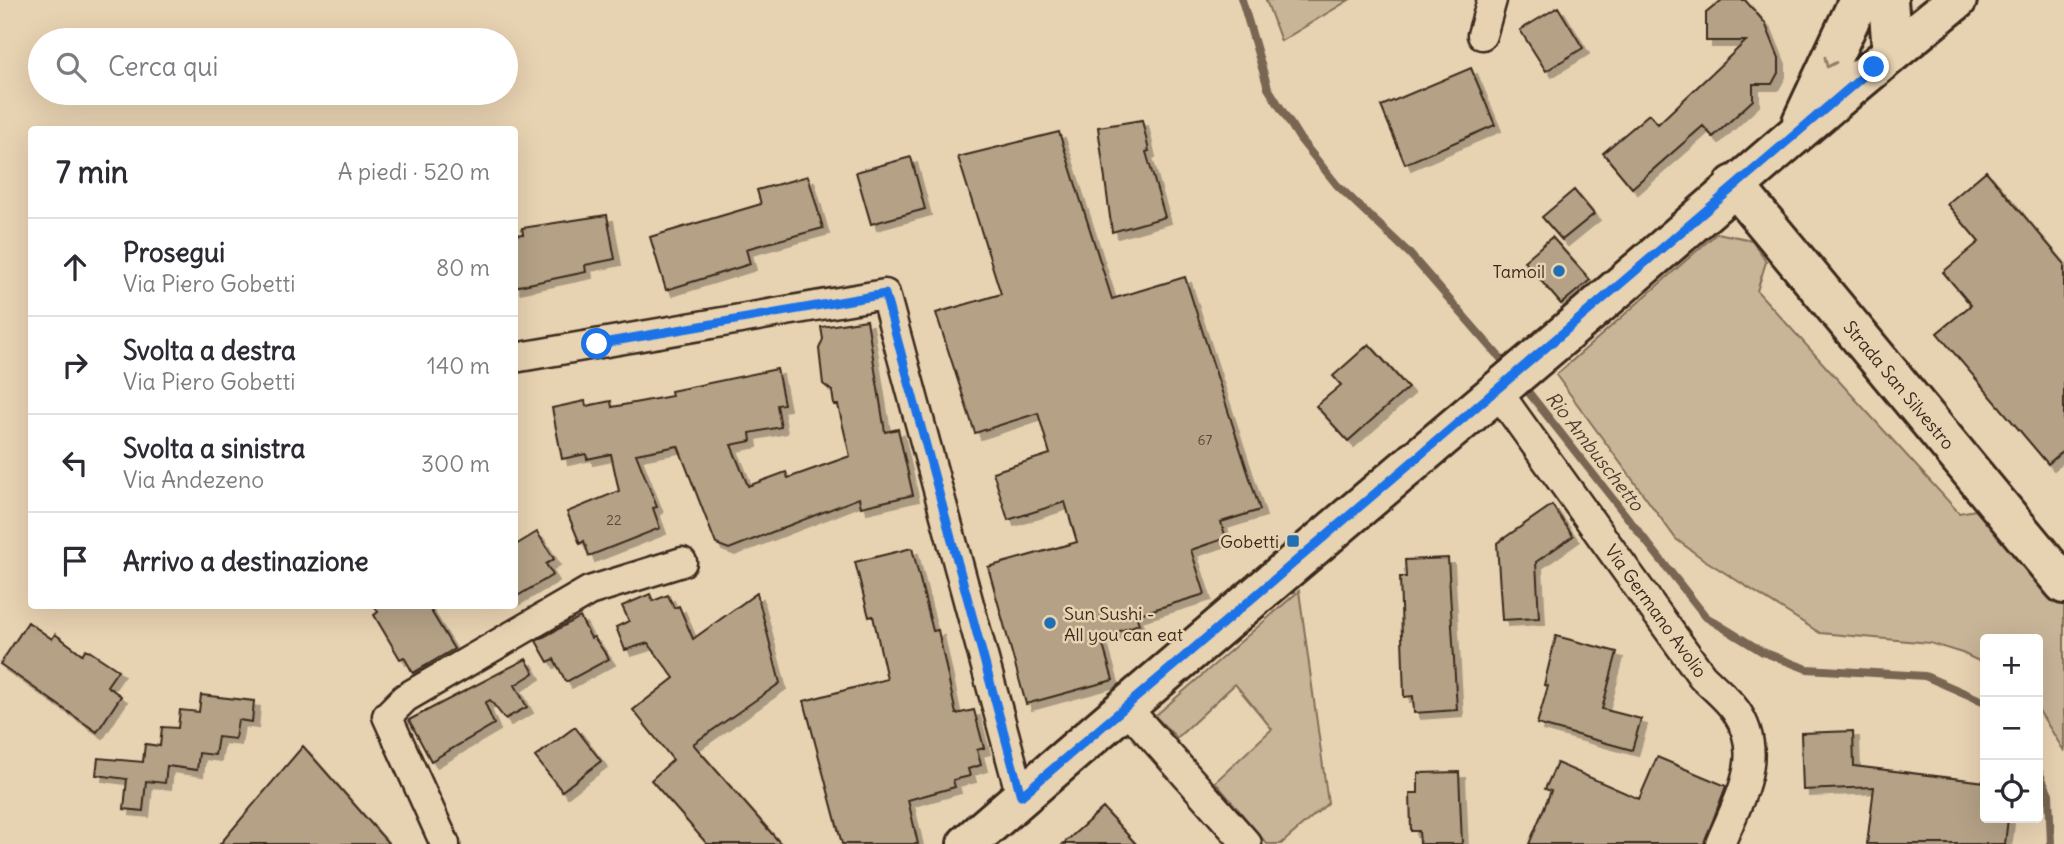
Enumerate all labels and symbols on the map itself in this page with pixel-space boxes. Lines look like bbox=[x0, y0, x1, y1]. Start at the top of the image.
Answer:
route end bbox=[1858, 51, 1889, 82]
one-way arrow bbox=[1823, 56, 1837, 68]
place label: Tamoil bbox=[1493, 260, 1545, 283]
marker: Tamoil bbox=[1551, 263, 1567, 279]
street label: Strada San Silvestro bbox=[1838, 316, 1960, 454]
route start bbox=[581, 328, 612, 359]
water label: Rio Ambuschetto bbox=[1541, 386, 1650, 517]
house number: 67 bbox=[1198, 431, 1213, 449]
house number: 22 bbox=[606, 511, 622, 529]
place label: Gobetti bbox=[1220, 530, 1279, 553]
marker: Gobetti bbox=[1285, 533, 1301, 549]
street label: Via Germano Avolio bbox=[1600, 540, 1712, 682]
place label: Sun Sushi - All you can eat bbox=[1064, 602, 1183, 646]
marker: Sun Sushi - All you can eat bbox=[1042, 615, 1058, 631]

